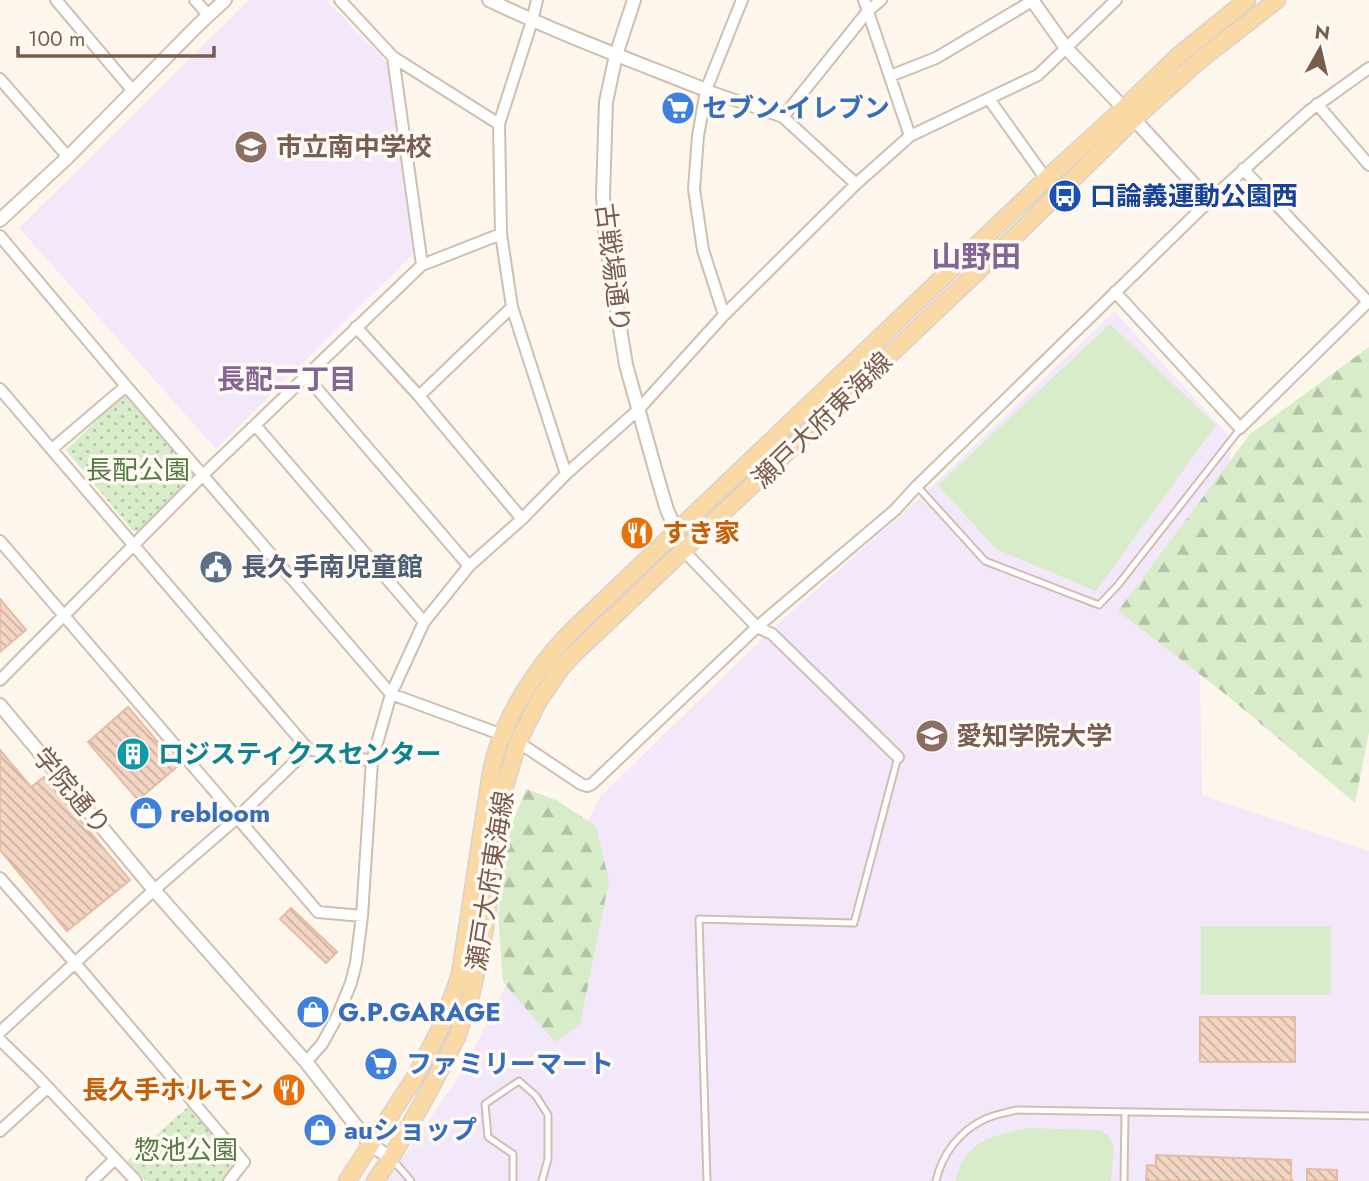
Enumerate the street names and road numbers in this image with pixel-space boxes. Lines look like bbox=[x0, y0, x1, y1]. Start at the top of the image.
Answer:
street label: 古戦場通り bbox=[586, 201, 640, 335]
street label: 瀬戸大府東海線 bbox=[743, 343, 901, 497]
street label: 学院通り bbox=[24, 739, 120, 843]
street label: 瀬戸大府東海線 bbox=[457, 788, 523, 974]

